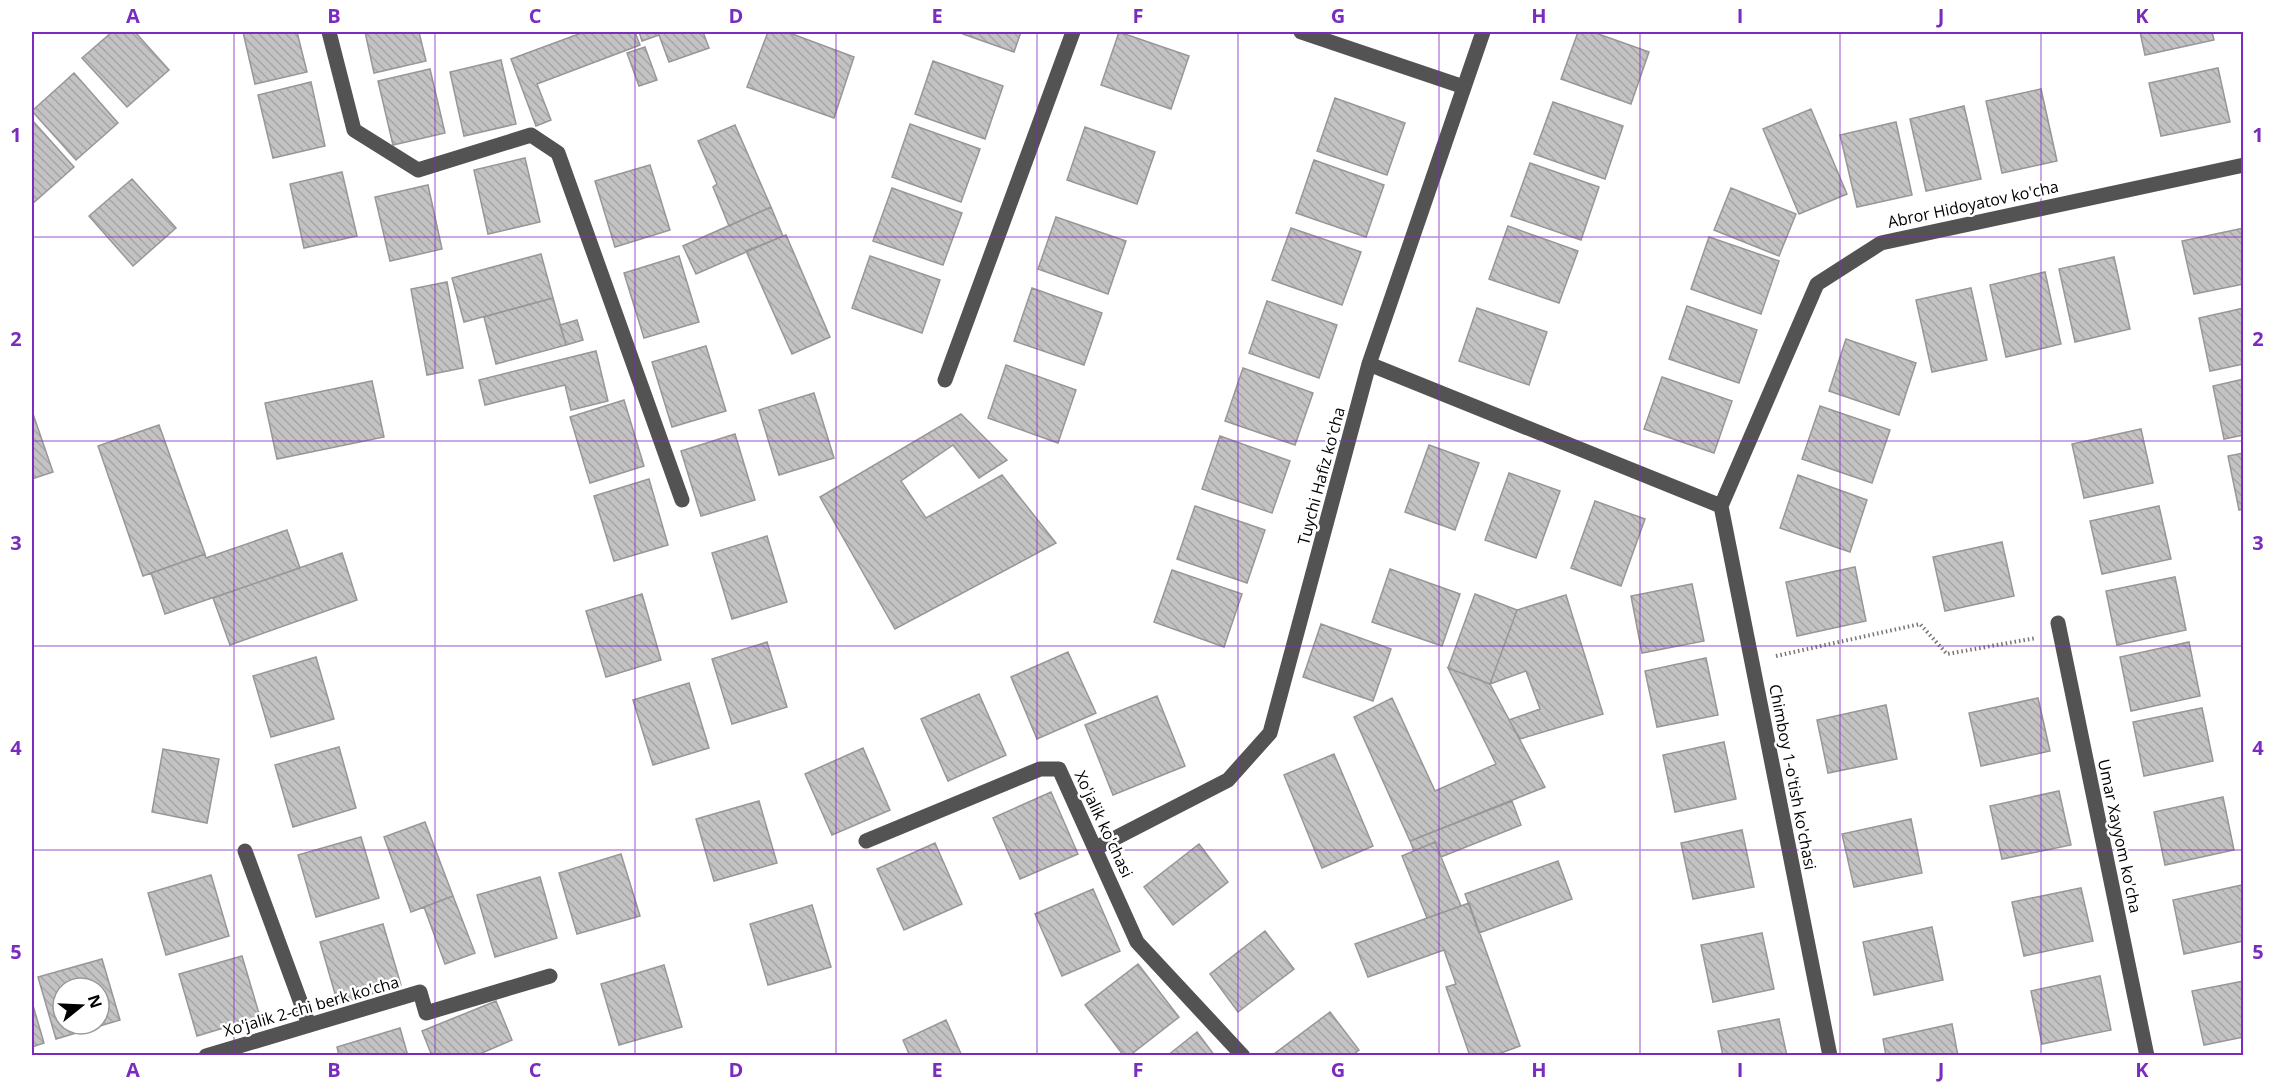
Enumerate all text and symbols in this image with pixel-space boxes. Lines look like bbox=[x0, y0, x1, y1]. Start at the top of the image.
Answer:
text: A bbox=[126, 2, 140, 29]
text: B bbox=[327, 2, 341, 29]
text: C bbox=[529, 2, 542, 29]
text: D bbox=[729, 2, 743, 29]
text: E bbox=[931, 2, 943, 29]
text: F bbox=[1133, 2, 1143, 29]
text: G bbox=[1331, 2, 1345, 29]
text: H bbox=[1531, 2, 1547, 29]
text: I bbox=[1737, 2, 1743, 29]
text: J bbox=[1936, 2, 1944, 29]
text: K bbox=[2135, 2, 2149, 29]
text: 1 bbox=[10, 121, 22, 148]
text: 1 bbox=[2252, 121, 2264, 148]
street label: Abror Hidoyatov ko'cha bbox=[1885, 175, 2061, 233]
text: 2 bbox=[10, 325, 22, 352]
text: 2 bbox=[2252, 325, 2264, 352]
street label: Tuychi Hafiz ko'cha bbox=[1292, 405, 1350, 547]
text: 3 bbox=[10, 529, 22, 556]
text: 3 bbox=[2252, 529, 2264, 556]
street label: Chimboy 1-o'tish ko'chasi bbox=[1764, 682, 1822, 872]
text: 4 bbox=[10, 734, 22, 761]
text: 4 bbox=[2252, 734, 2264, 761]
street label: Umar Xayyom ko'cha bbox=[2093, 757, 2147, 915]
street label: Xo'jalik ko'chasi bbox=[1070, 767, 1138, 881]
text: 5 bbox=[10, 938, 22, 965]
text: 5 bbox=[2252, 938, 2264, 965]
street label: Xo'jalik 2-chi berk ko'cha bbox=[221, 970, 401, 1042]
north arrow bbox=[51, 976, 111, 1036]
text: N bbox=[83, 992, 108, 1011]
text: A bbox=[126, 1056, 140, 1083]
text: B bbox=[327, 1056, 341, 1083]
text: C bbox=[529, 1056, 542, 1083]
text: D bbox=[729, 1056, 743, 1083]
text: E bbox=[931, 1056, 943, 1083]
text: F bbox=[1133, 1056, 1143, 1083]
text: G bbox=[1331, 1056, 1345, 1083]
text: H bbox=[1531, 1056, 1547, 1083]
text: I bbox=[1737, 1056, 1743, 1083]
text: J bbox=[1936, 1056, 1944, 1083]
text: K bbox=[2135, 1056, 2149, 1083]

